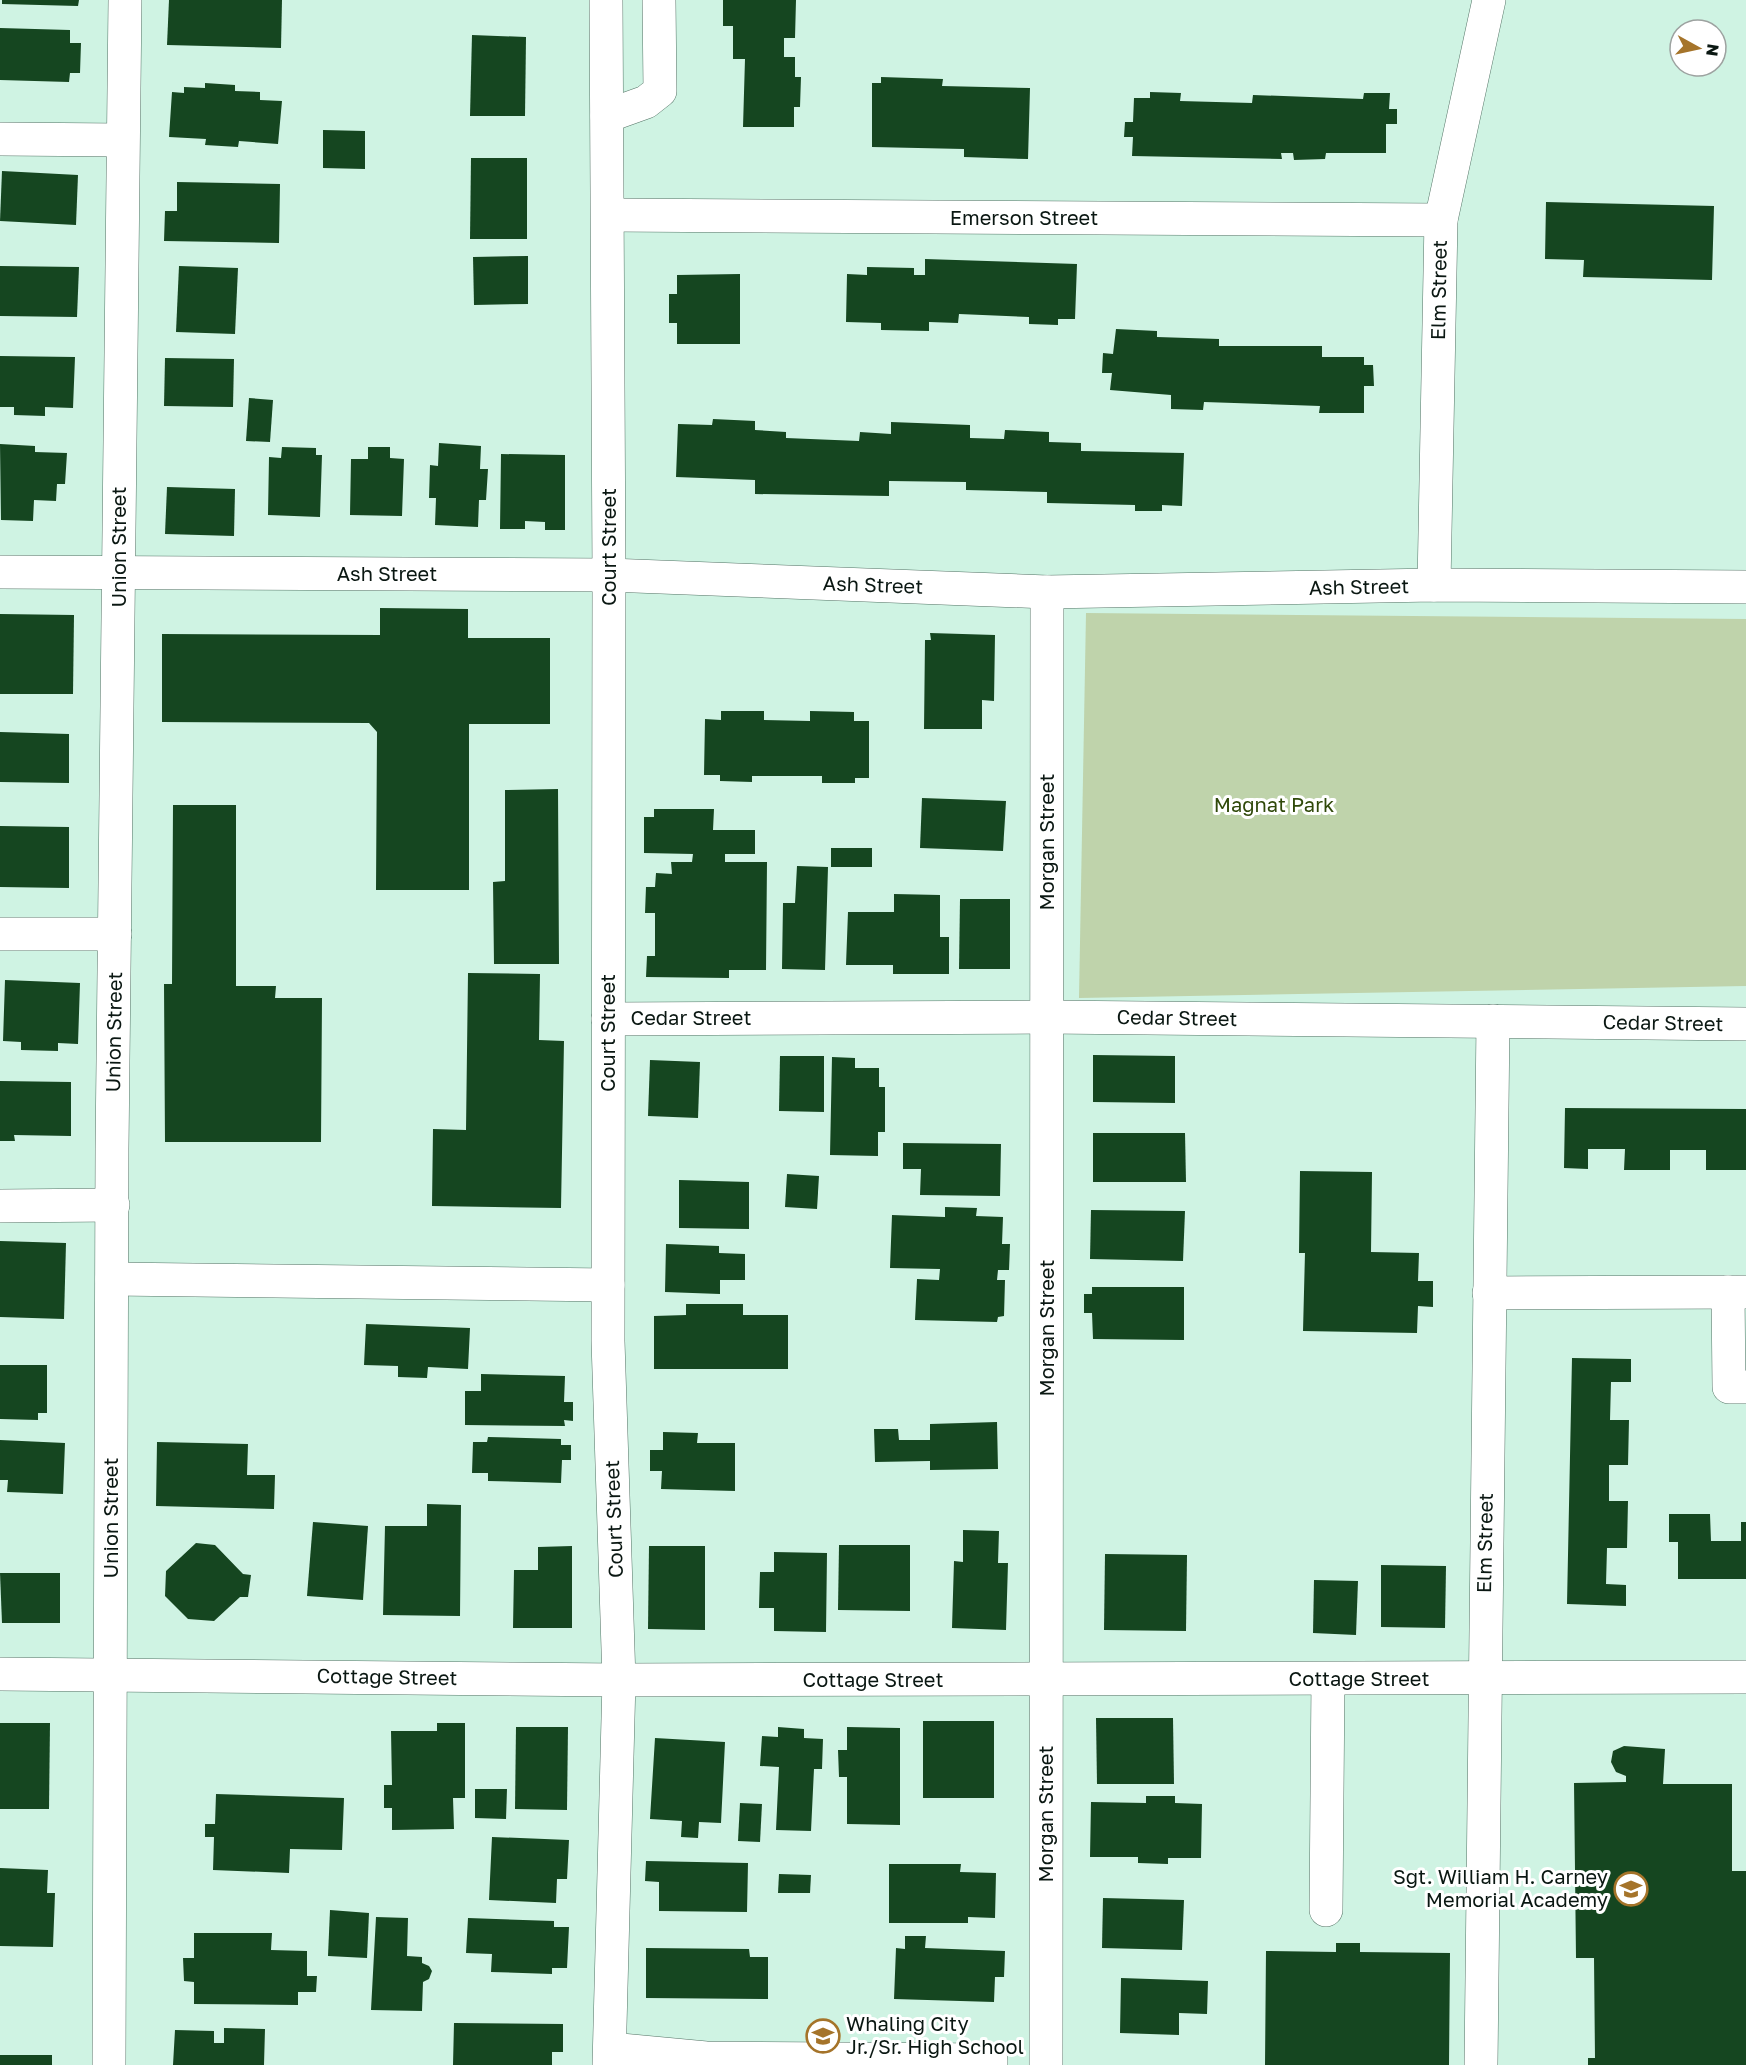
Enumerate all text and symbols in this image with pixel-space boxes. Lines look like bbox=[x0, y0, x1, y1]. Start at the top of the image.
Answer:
north arrow bbox=[1668, 18, 1728, 78]
text: N bbox=[1702, 43, 1724, 58]
street label: Emerson Street bbox=[950, 205, 1098, 229]
street label: Elm Street bbox=[1425, 240, 1451, 340]
street label: Union Street bbox=[106, 487, 130, 607]
street label: Court Street bbox=[596, 488, 620, 606]
street label: Ash Street bbox=[337, 561, 437, 585]
street label: Ash Street bbox=[822, 570, 924, 598]
street label: Ash Street bbox=[1309, 573, 1409, 599]
street label: Morgan Street bbox=[1034, 774, 1058, 910]
park label: Magnat Park bbox=[1214, 792, 1334, 816]
street label: Union Street bbox=[100, 971, 126, 1093]
street label: Court Street bbox=[595, 974, 619, 1092]
street label: Cedar Street bbox=[1116, 1004, 1238, 1030]
street label: Cedar Street bbox=[631, 1005, 751, 1029]
street label: Cedar Street bbox=[1602, 1009, 1724, 1035]
street label: Morgan Street bbox=[1034, 1260, 1058, 1396]
street label: Union Street bbox=[98, 1458, 122, 1578]
street label: Court Street bbox=[599, 1460, 627, 1578]
street label: Elm Street bbox=[1471, 1493, 1497, 1593]
street label: Cottage Street bbox=[316, 1663, 458, 1689]
street label: Cottage Street bbox=[1289, 1666, 1429, 1690]
street label: Cottage Street bbox=[803, 1667, 943, 1691]
street label: Morgan Street bbox=[1033, 1746, 1057, 1882]
place label: Sgt. William H. Carney Memorial Academy bbox=[1393, 1864, 1608, 1911]
school or university icon: Sgt. William H. Carney Memorial Academy bbox=[1613, 1871, 1649, 1907]
place label: Whaling City Jr./Sr. High School bbox=[846, 2011, 1024, 2058]
school or university icon: Whaling City Jr./Sr. High School bbox=[805, 2018, 841, 2054]

